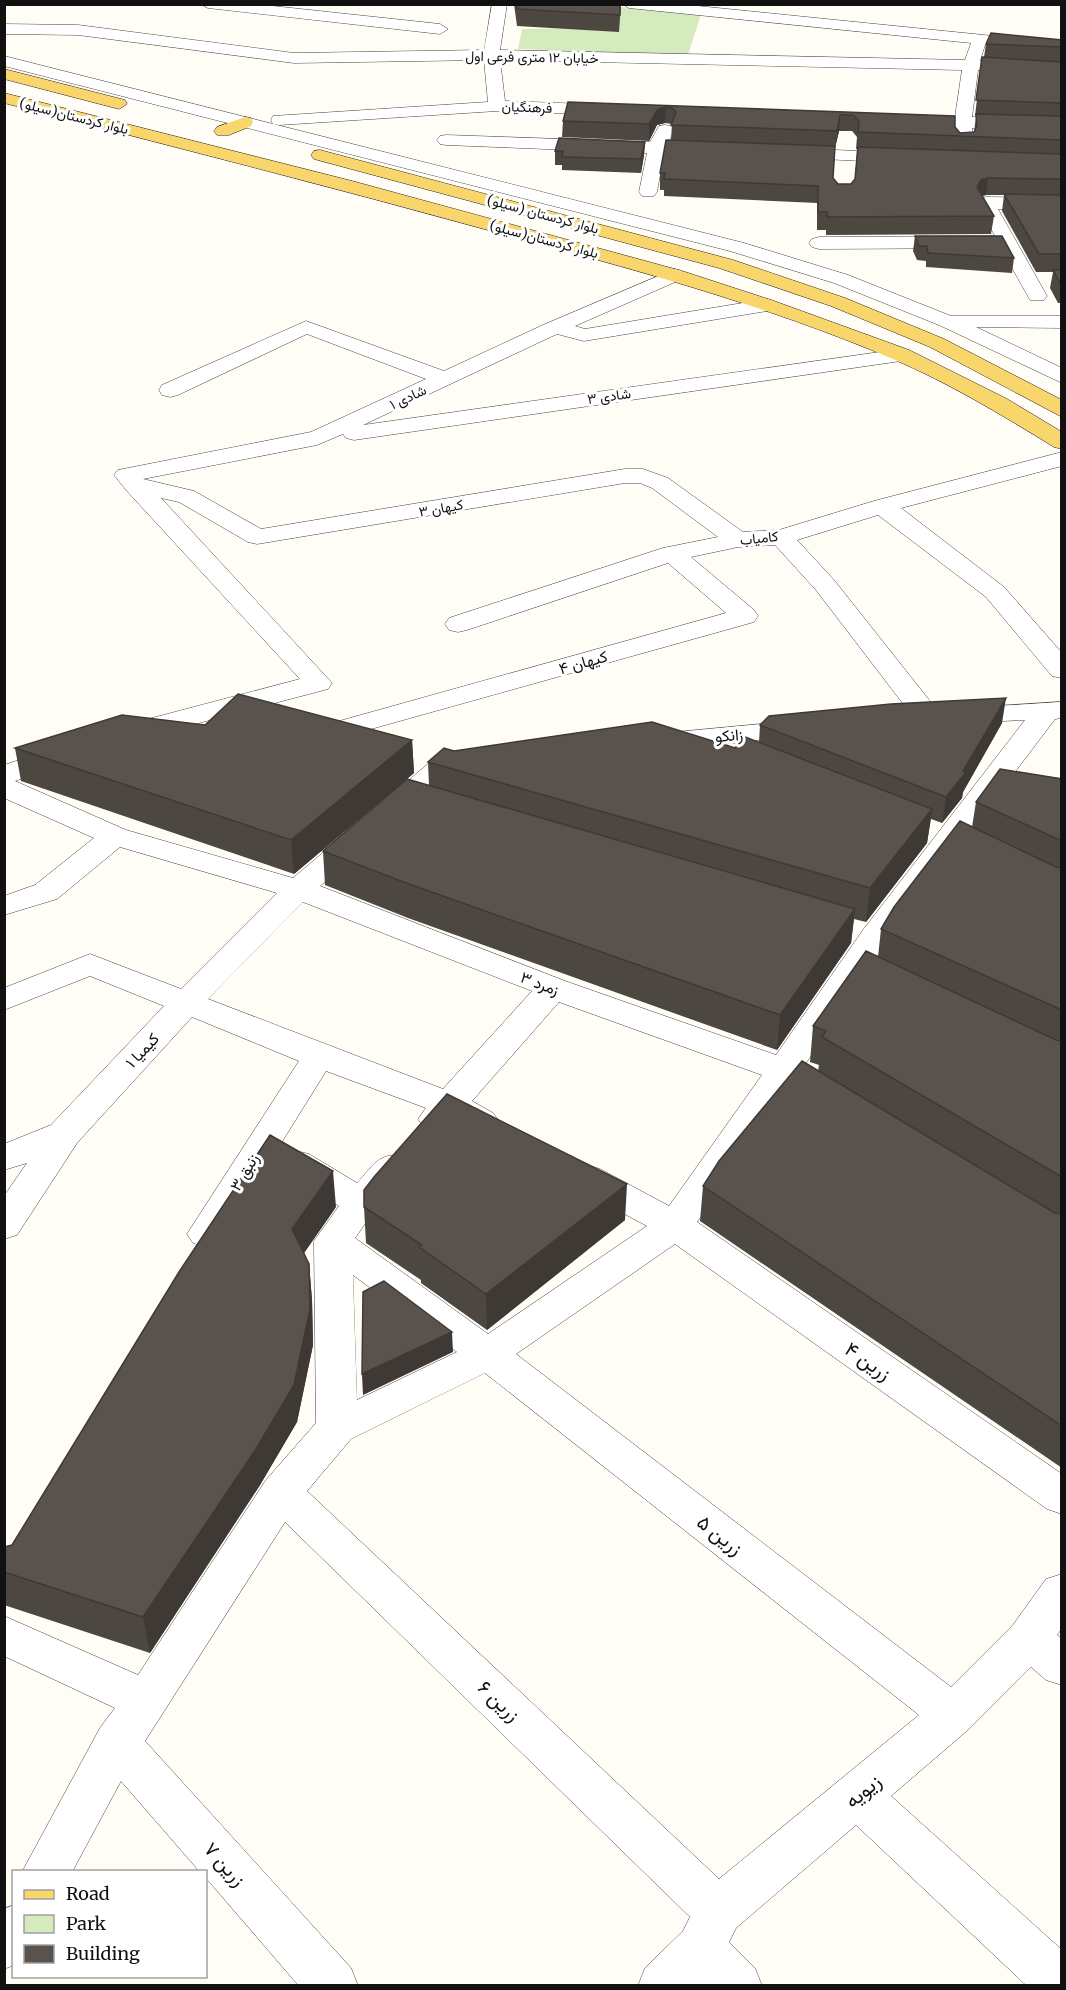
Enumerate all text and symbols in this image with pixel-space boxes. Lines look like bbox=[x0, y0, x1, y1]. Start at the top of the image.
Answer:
street label: خیابان ۱۲ متری فرعی اول bbox=[465, 47, 599, 68]
street label: بلوار کردستان(سیلو) bbox=[18, 94, 130, 138]
street label: فرهنگیان bbox=[501, 97, 553, 117]
street label: بلوار کردستان (سیلو) bbox=[485, 190, 601, 238]
street label: بلوار کردستان(سیلو) bbox=[488, 216, 600, 262]
street label: شادی ۱ bbox=[387, 381, 429, 413]
street label: شادی ۳ bbox=[586, 384, 632, 408]
street label: کیهان ۳ bbox=[417, 495, 465, 521]
street label: کامیاب bbox=[739, 527, 779, 549]
street label: کیهان ۴ bbox=[556, 646, 610, 679]
street label: زانکو bbox=[714, 724, 744, 747]
street label: زمرد ۳ bbox=[518, 967, 562, 1000]
street label: کیمیا ۱ bbox=[121, 1028, 163, 1072]
street label: زنبق ۳ bbox=[225, 1150, 264, 1195]
street label: زرین ۴ bbox=[840, 1336, 896, 1386]
street label: زرین ۵ bbox=[692, 1509, 748, 1561]
street label: زرین ۶ bbox=[472, 1675, 526, 1727]
street label: زیویه bbox=[839, 1768, 887, 1814]
street label: زرین ۷ bbox=[198, 1836, 252, 1892]
legend bbox=[12, 1870, 207, 1978]
text: Road bbox=[66, 1882, 110, 1905]
text: Park bbox=[66, 1912, 107, 1935]
text: Building bbox=[66, 1942, 140, 1965]

